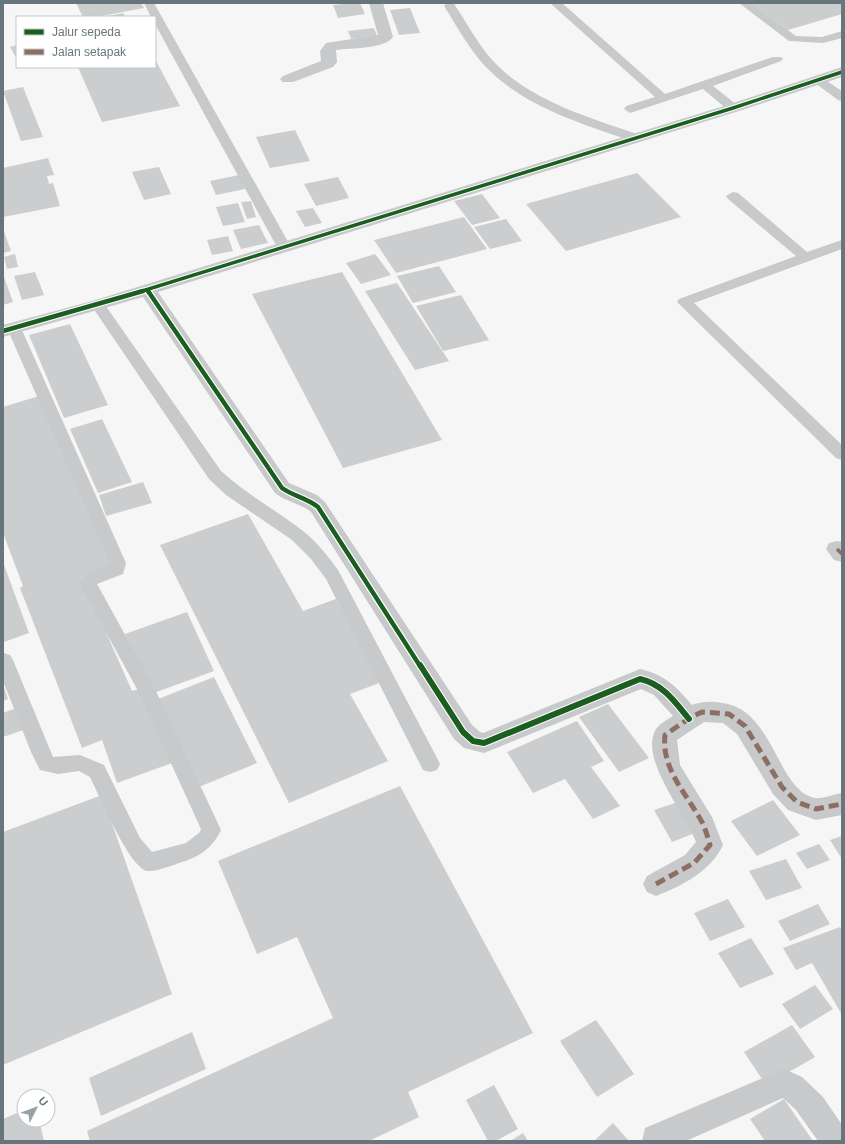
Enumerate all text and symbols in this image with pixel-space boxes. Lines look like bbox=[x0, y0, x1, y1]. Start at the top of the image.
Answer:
legend bbox=[16, 16, 156, 68]
text: Jalur sepeda bbox=[52, 25, 121, 39]
text: Jalan setapak bbox=[52, 45, 127, 59]
north arrow bbox=[16, 1088, 56, 1128]
text: U bbox=[36, 1094, 51, 1108]

